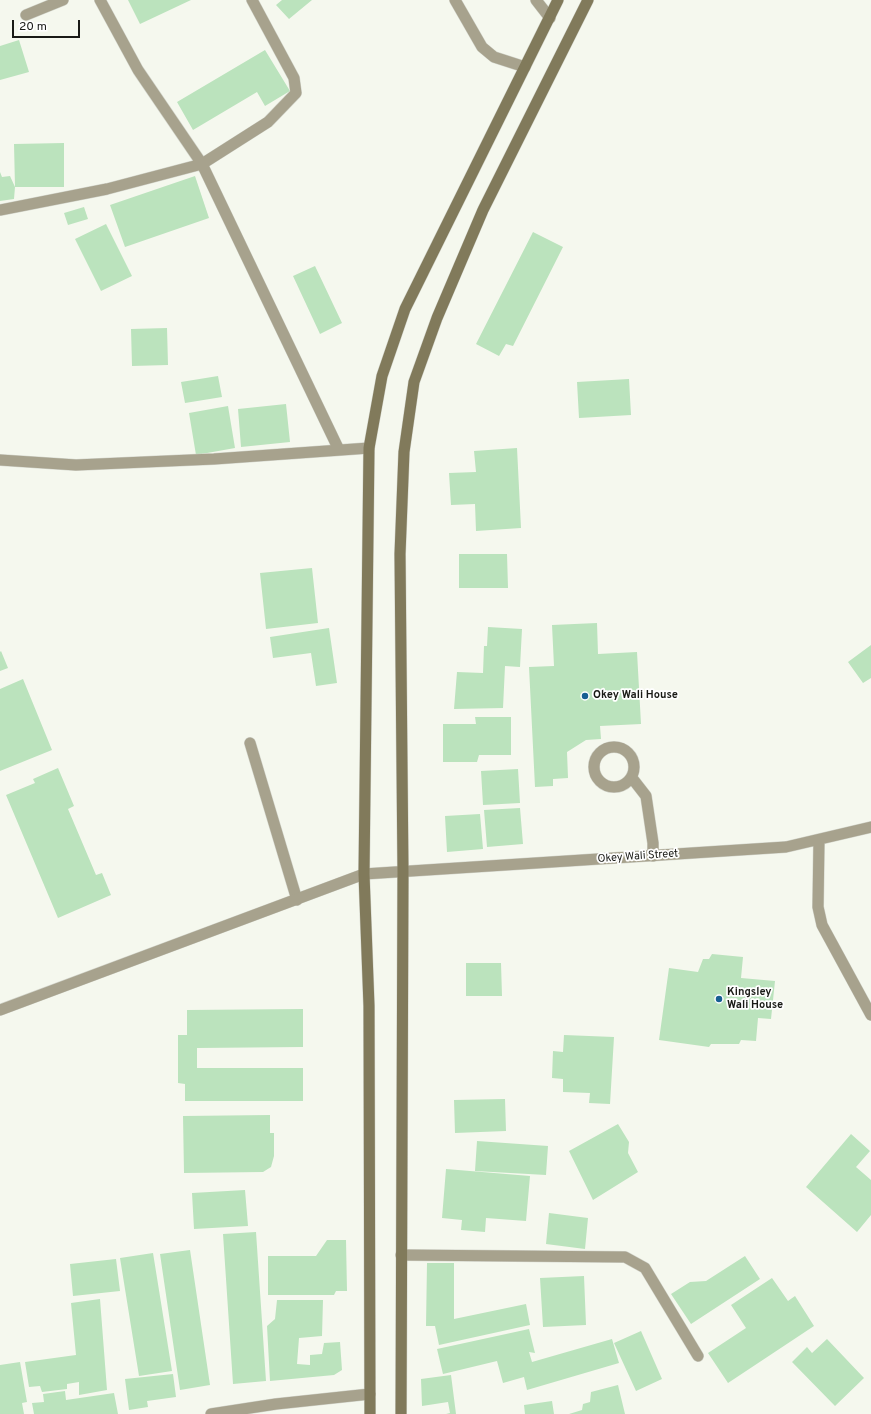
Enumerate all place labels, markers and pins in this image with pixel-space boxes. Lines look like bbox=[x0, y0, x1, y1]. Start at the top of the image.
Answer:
place label: Okey Wali House bbox=[593, 689, 678, 703]
marker: Okey Wali House bbox=[580, 691, 590, 701]
place label: Kingsley Wali House bbox=[727, 986, 783, 1012]
marker: Kingsley Wali House bbox=[714, 994, 724, 1004]

